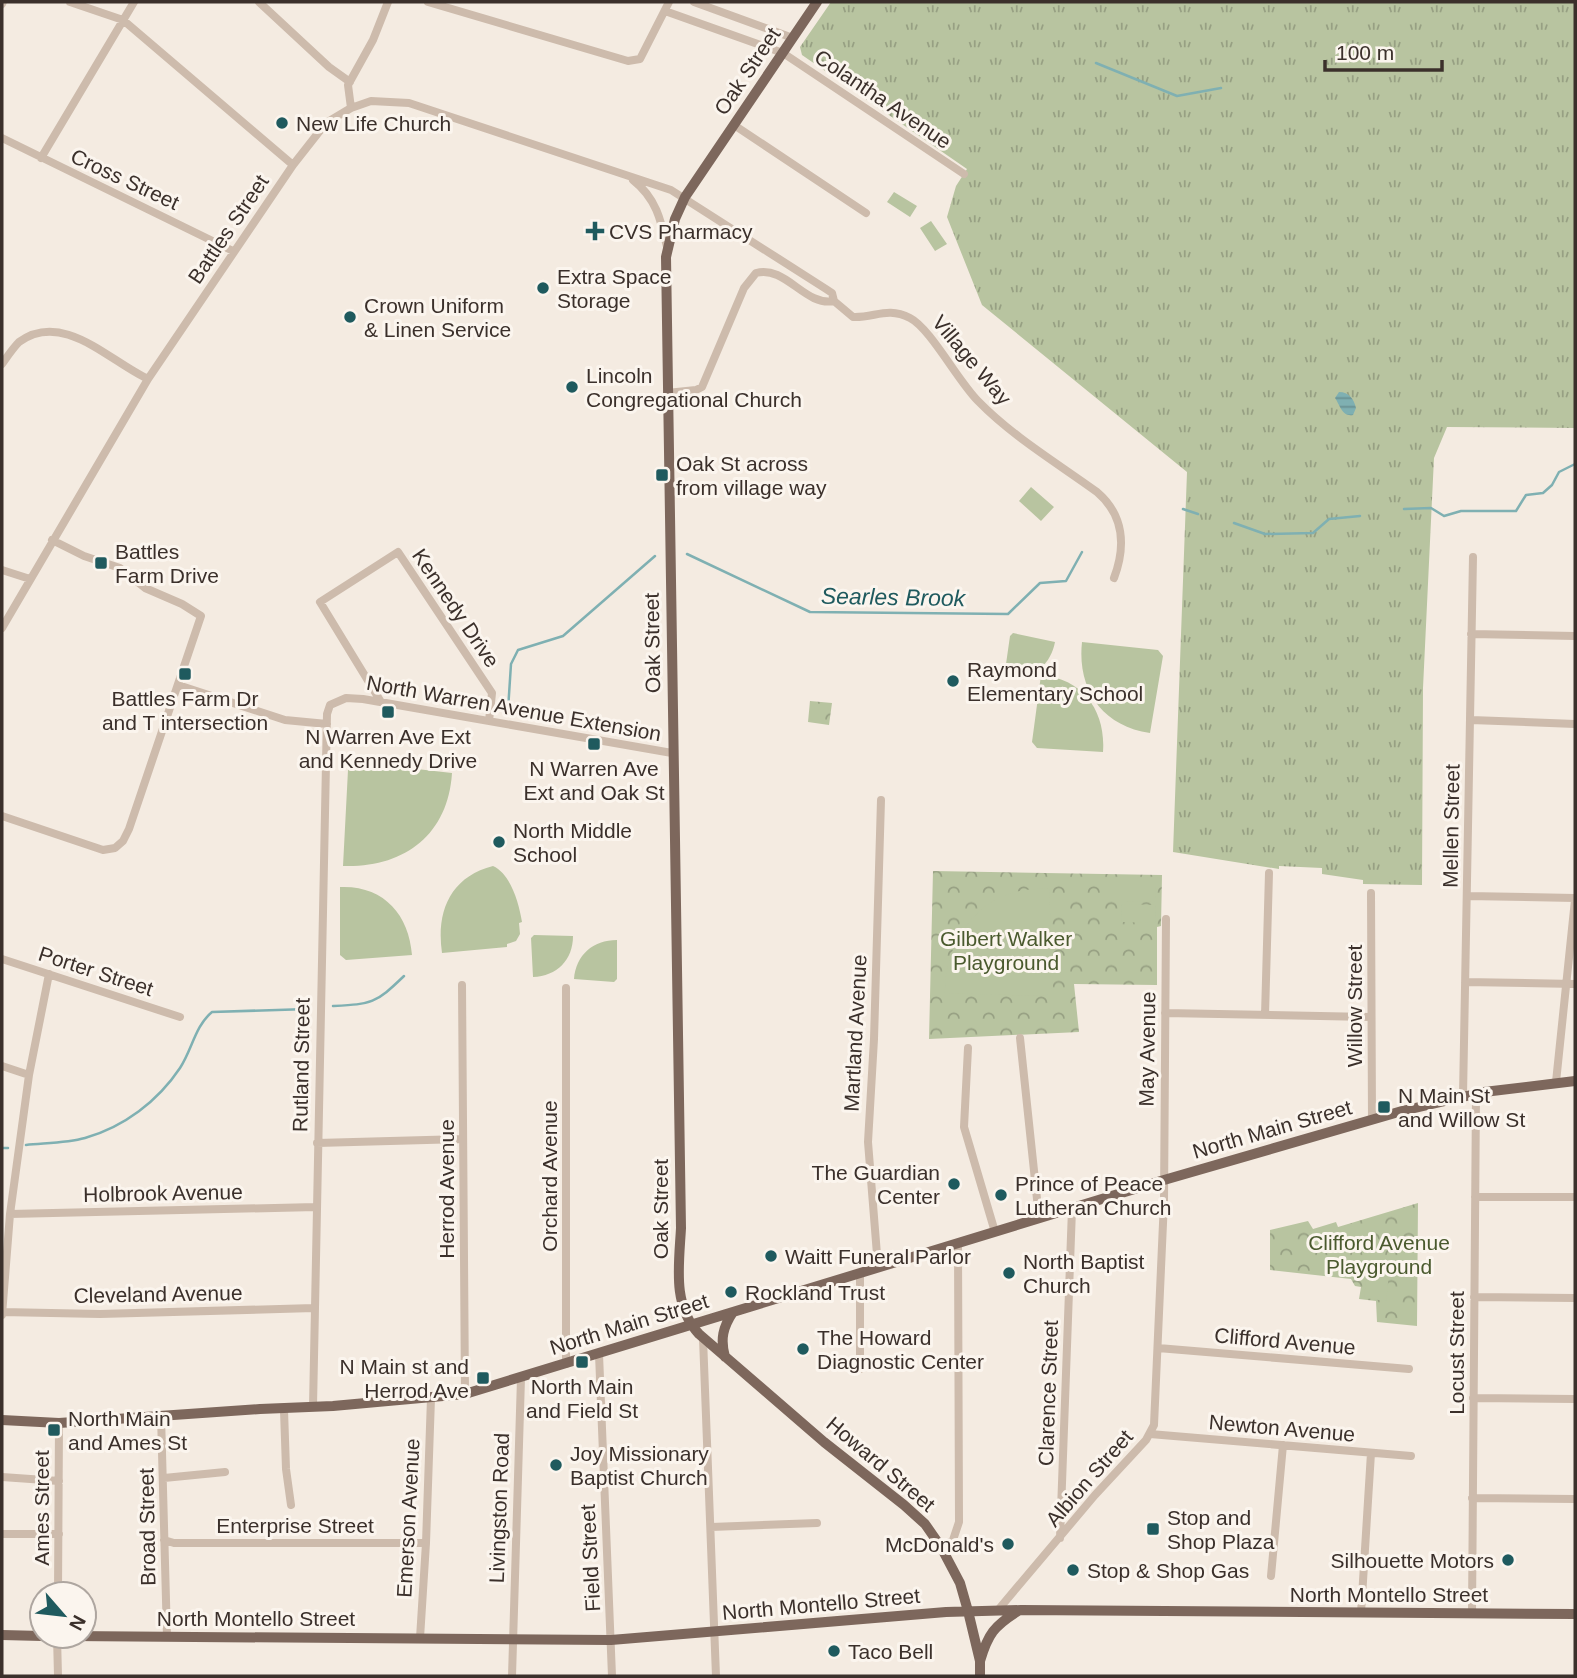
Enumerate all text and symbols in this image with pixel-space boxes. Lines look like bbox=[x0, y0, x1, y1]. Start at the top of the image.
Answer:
street label: Oak Street bbox=[709, 23, 785, 119]
scale bar bbox=[1325, 28, 1442, 72]
text: 100 m bbox=[1336, 41, 1394, 64]
street label: Colantha Avenue bbox=[810, 45, 956, 153]
place label: New Life Church bbox=[296, 112, 451, 135]
marker: New Life Church bbox=[274, 115, 290, 131]
street label: Cross Street bbox=[67, 144, 183, 214]
street label: Battles Street bbox=[183, 170, 273, 288]
place label: CVS Pharmacy bbox=[609, 220, 753, 243]
marker: CVS Pharmacy bbox=[587, 223, 603, 239]
place label: Extra Space Storage bbox=[557, 265, 671, 312]
marker: Extra Space Storage bbox=[535, 280, 551, 296]
place label: Crown Uniform & Linen Service bbox=[364, 294, 511, 341]
marker: Crown Uniform & Linen Service bbox=[342, 309, 358, 325]
street label: Village Way bbox=[928, 311, 1016, 410]
place label: Lincoln Congregational Church bbox=[586, 364, 802, 411]
marker: Lincoln Congregational Church bbox=[564, 379, 580, 395]
place label: Oak St across from village way bbox=[676, 452, 827, 499]
marker: Oak St across from village way bbox=[654, 467, 670, 483]
place label: Battles Farm Drive bbox=[115, 540, 219, 587]
street label: Kennedy Drive bbox=[408, 544, 504, 672]
marker: Battles Farm Drive bbox=[93, 555, 109, 571]
water label: Searles Brook bbox=[821, 583, 967, 611]
street label: Oak Street bbox=[640, 592, 664, 693]
place label: Raymond Elementary School bbox=[967, 658, 1143, 705]
marker: Battles Farm Dr and T intersection bbox=[177, 666, 193, 682]
street label: North Warren Avenue Extension bbox=[365, 671, 663, 745]
marker: Raymond Elementary School bbox=[945, 673, 961, 689]
place label: Battles Farm Dr and T intersection bbox=[102, 687, 268, 734]
marker: N Warren Ave Ext and Kennedy Drive bbox=[380, 704, 396, 720]
place label: N Warren Ave Ext and Kennedy Drive bbox=[299, 725, 477, 772]
marker: N Warren Ave Ext and Oak St bbox=[586, 736, 602, 752]
place label: N Warren Ave Ext and Oak St bbox=[523, 757, 665, 804]
street label: Mellen Street bbox=[1438, 764, 1464, 888]
place label: North Middle School bbox=[513, 819, 632, 866]
marker: North Middle School bbox=[491, 834, 507, 850]
park label: Gilbert Walker Playground bbox=[940, 927, 1072, 974]
street label: Porter Street bbox=[36, 942, 156, 1000]
street label: Willow Street bbox=[1343, 945, 1366, 1067]
street label: Martland Avenue bbox=[839, 954, 871, 1112]
street label: May Avenue bbox=[1134, 991, 1160, 1107]
street label: Rutland Street bbox=[288, 998, 314, 1132]
place label: N Main St and Willow St bbox=[1398, 1084, 1525, 1131]
street label: North Main Street bbox=[1190, 1095, 1354, 1163]
marker: N Main St and Willow St bbox=[1376, 1099, 1392, 1115]
street label: Orchard Avenue bbox=[538, 1100, 561, 1252]
street label: Herrod Avenue bbox=[435, 1119, 458, 1259]
street label: Oak Street bbox=[649, 1159, 672, 1259]
place label: The Guardian Center bbox=[812, 1161, 940, 1208]
place label: Prince of Peace Lutheran Church bbox=[1015, 1172, 1171, 1219]
marker: The Guardian Center bbox=[946, 1176, 962, 1192]
street label: Holbrook Avenue bbox=[83, 1180, 243, 1206]
marker: Prince of Peace Lutheran Church bbox=[993, 1187, 1009, 1203]
park label: Clifford Avenue Playground bbox=[1308, 1231, 1450, 1278]
place label: Waitt Funeral Parlor bbox=[785, 1245, 971, 1268]
marker: Waitt Funeral Parlor bbox=[763, 1248, 779, 1264]
place label: North Baptist Church bbox=[1023, 1250, 1145, 1297]
marker: North Baptist Church bbox=[1001, 1265, 1017, 1281]
street label: Cleveland Avenue bbox=[73, 1281, 243, 1307]
place label: Rockland Trust bbox=[745, 1281, 885, 1304]
marker: Rockland Trust bbox=[723, 1284, 739, 1300]
street label: North Main Street bbox=[547, 1289, 711, 1359]
street label: Locust Street bbox=[1445, 1291, 1468, 1415]
street label: Clarence Street bbox=[1034, 1320, 1062, 1466]
street label: Clifford Avenue bbox=[1213, 1323, 1357, 1359]
place label: The Howard Diagnostic Center bbox=[817, 1326, 984, 1373]
marker: The Howard Diagnostic Center bbox=[795, 1341, 811, 1357]
marker: North Main and Field St bbox=[574, 1354, 590, 1370]
place label: N Main st and Herrod Ave bbox=[339, 1355, 469, 1402]
marker: N Main st and Herrod Ave bbox=[475, 1370, 491, 1386]
place label: North Main and Field St bbox=[526, 1375, 638, 1422]
place label: North Main and Ames St bbox=[68, 1407, 187, 1454]
street label: Newton Avenue bbox=[1208, 1410, 1356, 1446]
street label: Howard Street bbox=[822, 1412, 940, 1516]
marker: North Main and Ames St bbox=[46, 1422, 62, 1438]
street label: Albion Street bbox=[1041, 1425, 1137, 1531]
street label: Livingston Road bbox=[485, 1432, 513, 1584]
street label: Emerson Avenue bbox=[392, 1438, 424, 1598]
place label: Joy Missionary Baptist Church bbox=[570, 1442, 709, 1489]
street label: Ames Street bbox=[30, 1450, 53, 1566]
marker: Joy Missionary Baptist Church bbox=[548, 1457, 564, 1473]
street label: Broad Street bbox=[134, 1468, 160, 1586]
street label: Field Street bbox=[576, 1504, 604, 1612]
place label: Stop and Shop Plaza bbox=[1167, 1506, 1275, 1553]
street label: Enterprise Street bbox=[216, 1514, 374, 1537]
marker: Stop and Shop Plaza bbox=[1145, 1521, 1161, 1537]
place label: McDonald's bbox=[885, 1533, 994, 1556]
marker: McDonald's bbox=[1000, 1536, 1016, 1552]
place label: Silhouette Motors bbox=[1331, 1549, 1494, 1572]
marker: Silhouette Motors bbox=[1500, 1552, 1516, 1568]
place label: Stop & Shop Gas bbox=[1087, 1559, 1249, 1582]
marker: Stop & Shop Gas bbox=[1065, 1562, 1081, 1578]
north arrow bbox=[28, 1580, 98, 1650]
street label: North Montello Street bbox=[1290, 1583, 1488, 1606]
street label: North Montello Street bbox=[721, 1584, 921, 1624]
street label: North Montello Street bbox=[157, 1607, 355, 1630]
text: N bbox=[65, 1612, 90, 1634]
place label: Taco Bell bbox=[848, 1640, 933, 1663]
marker: Taco Bell bbox=[826, 1643, 842, 1659]

